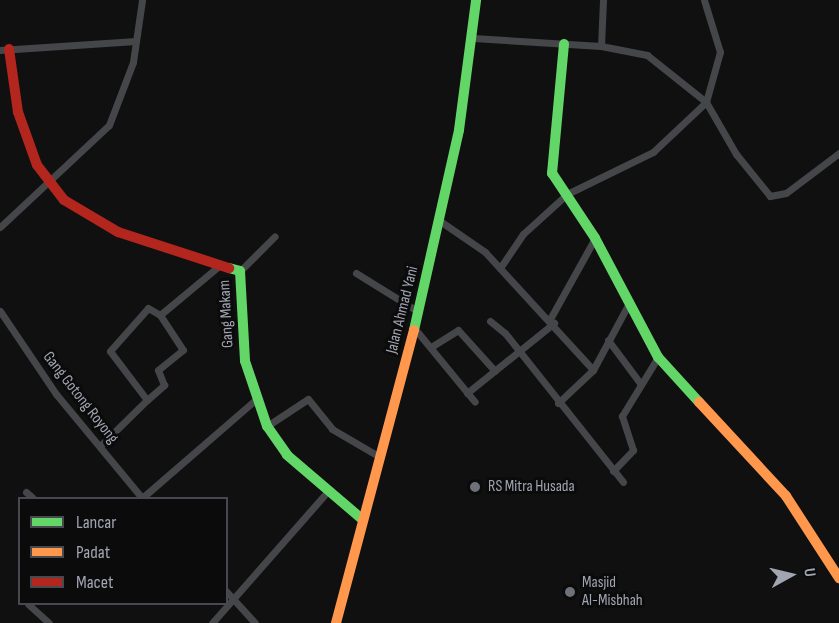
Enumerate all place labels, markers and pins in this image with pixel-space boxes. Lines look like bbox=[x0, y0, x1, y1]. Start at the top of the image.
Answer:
place label: RS Mitra Husada bbox=[488, 477, 575, 497]
marker: RS Mitra Husada bbox=[466, 478, 484, 496]
place label: Masjid Al-Misbhah bbox=[582, 573, 643, 611]
marker: Masjid Al-Misbhah bbox=[563, 585, 577, 599]

